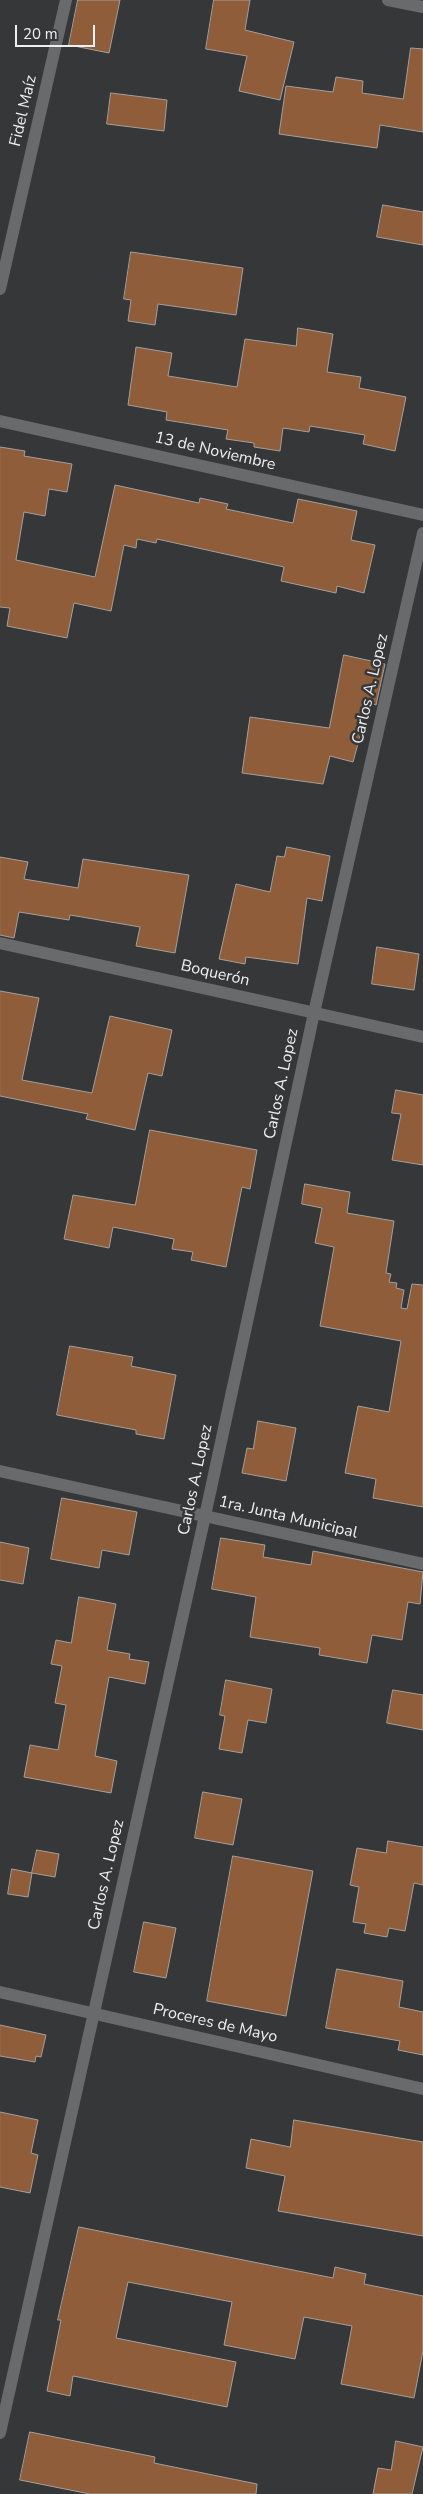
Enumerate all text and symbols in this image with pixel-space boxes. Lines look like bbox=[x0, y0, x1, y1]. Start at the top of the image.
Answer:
scale bar bbox=[18, 15, 98, 47]
text: 20 m bbox=[23, 24, 58, 44]
street label: Fidel Maíz bbox=[6, 74, 42, 148]
street label: 13 de Noviembre bbox=[153, 429, 277, 475]
street label: Carlos A. Lopez bbox=[349, 632, 393, 746]
street label: Boquerón bbox=[179, 957, 251, 991]
street label: Carlos A. Lopez bbox=[261, 1027, 303, 1141]
street label: Carlos A. Lopez bbox=[175, 1423, 217, 1537]
street label: 1ra. Junta Municipal bbox=[217, 1493, 359, 1543]
street label: Carlos A. Lopez bbox=[85, 1818, 129, 1932]
street label: Proceres de Mayo bbox=[151, 2000, 279, 2048]

